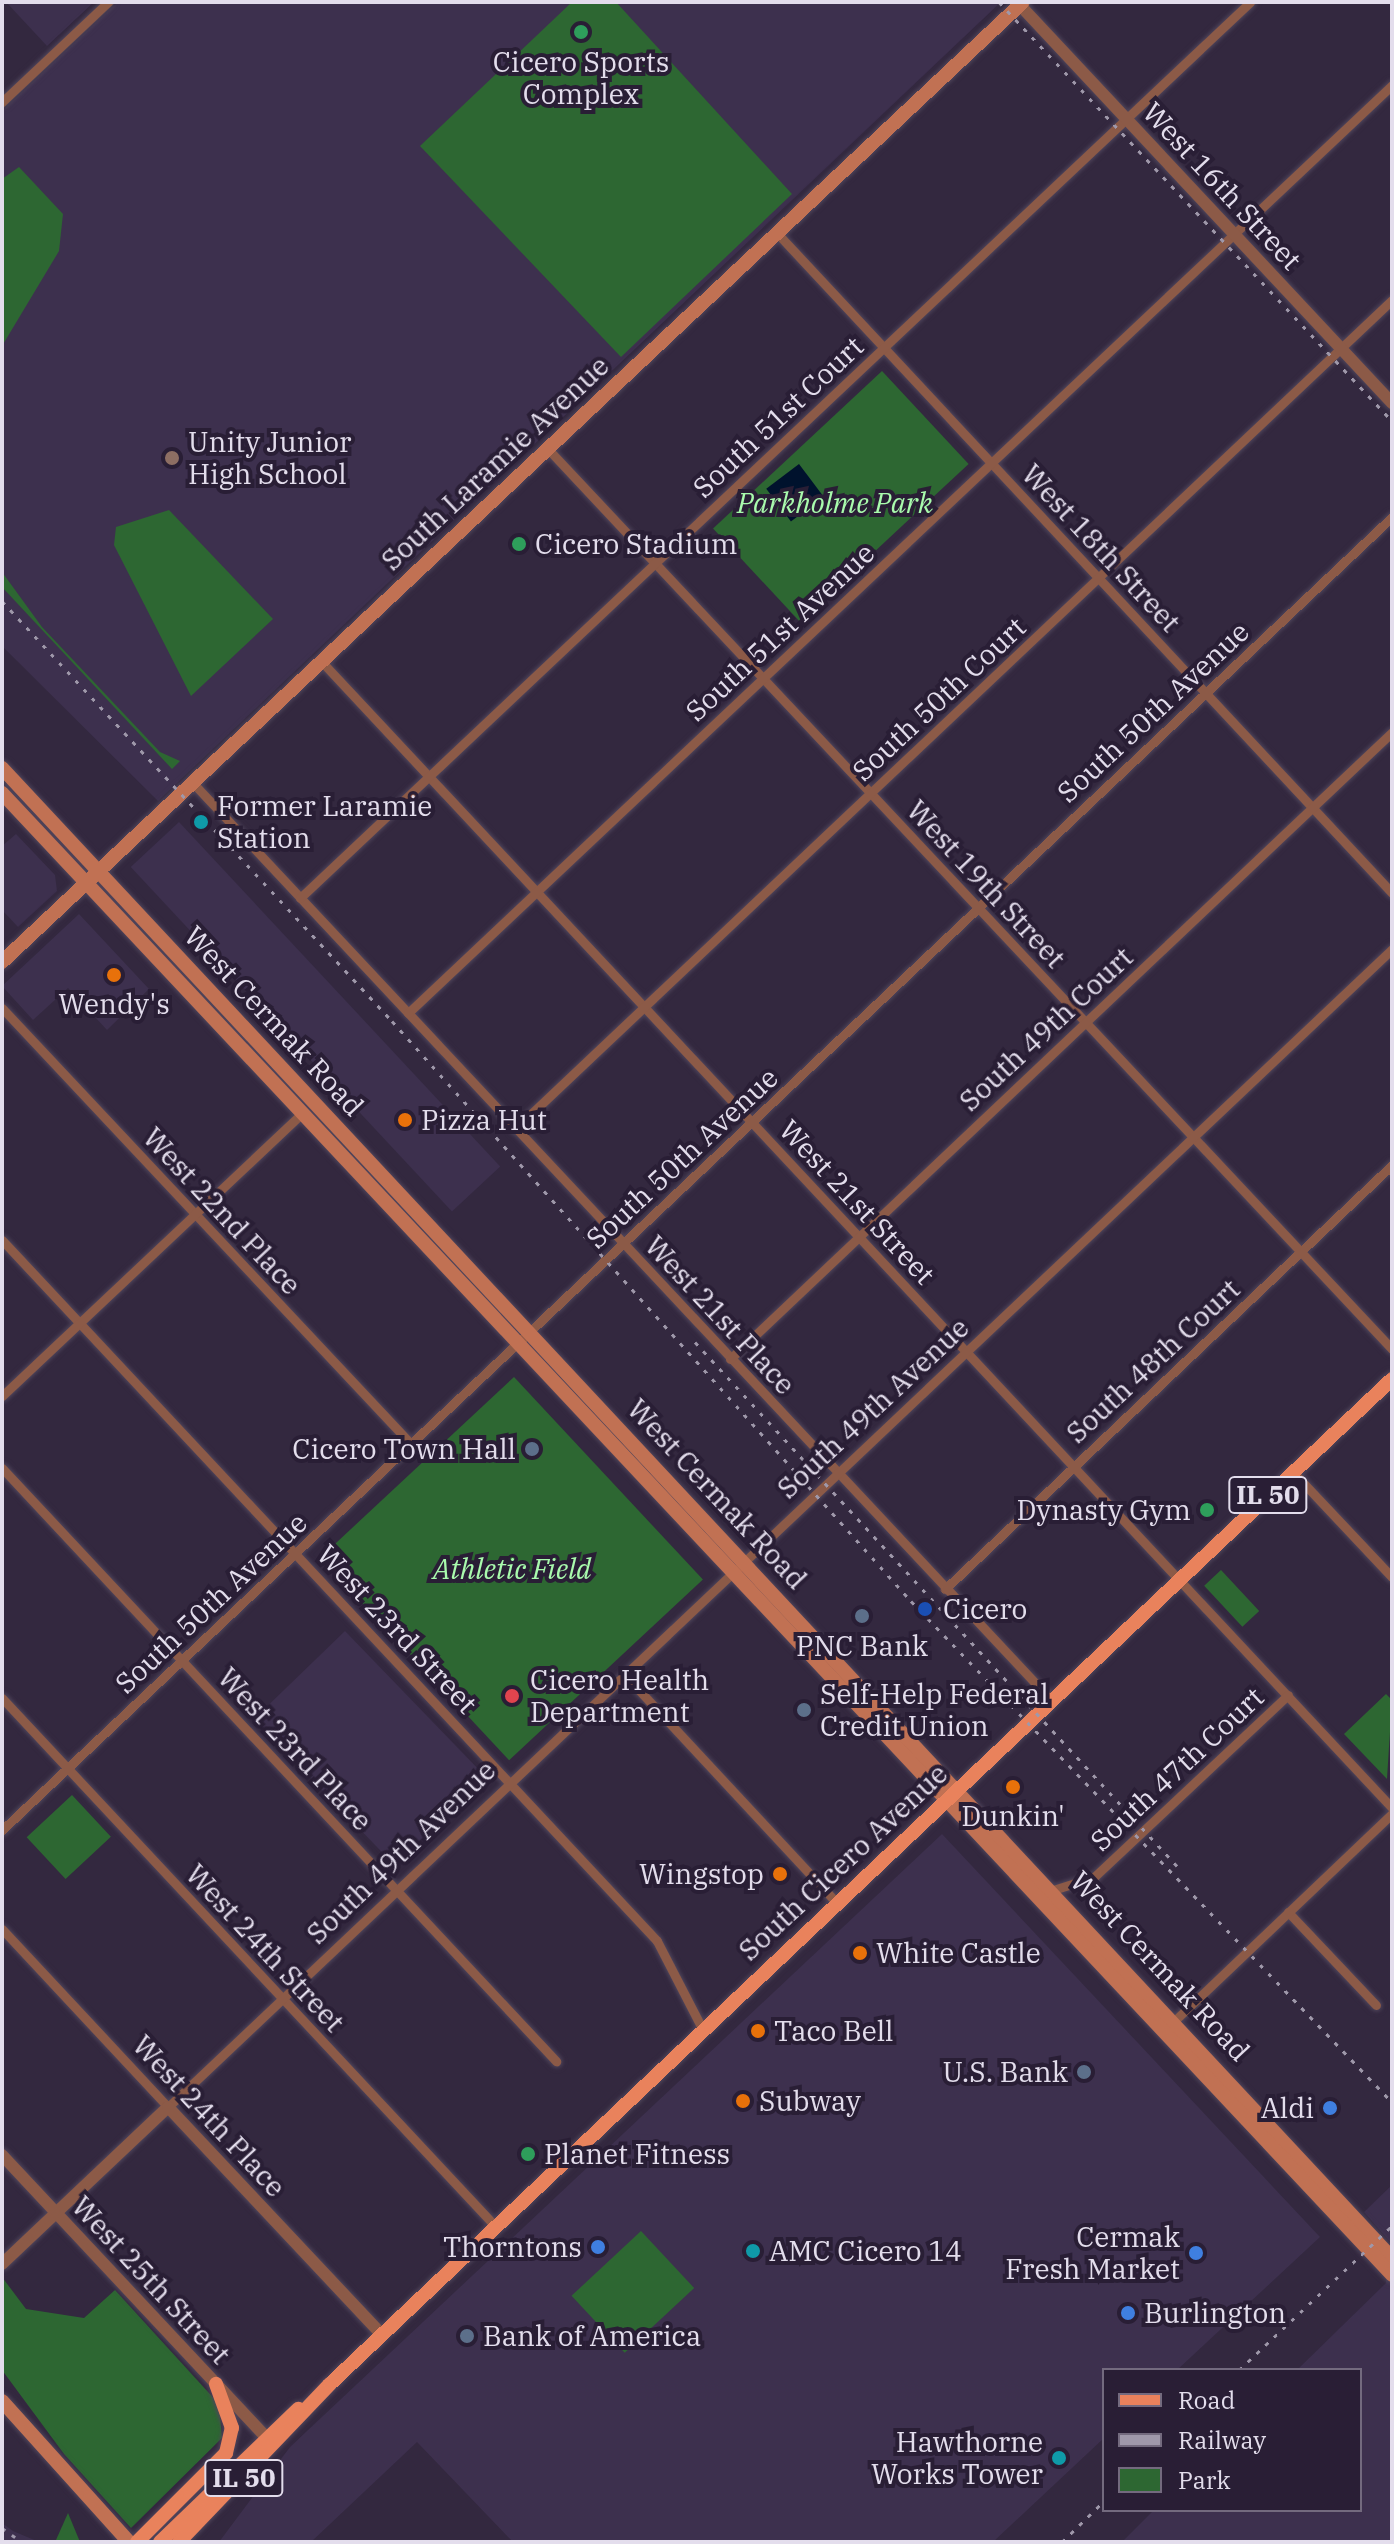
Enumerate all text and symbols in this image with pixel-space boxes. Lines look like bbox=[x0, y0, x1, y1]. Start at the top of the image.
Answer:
marker: Cicero Sports Complex bbox=[572, 23, 590, 41]
place label: Cicero Sports Complex bbox=[493, 45, 669, 111]
street label: West 16th Street bbox=[1136, 95, 1308, 277]
street label: South 51st Court bbox=[686, 330, 870, 504]
street label: South Laramie Avenue bbox=[374, 349, 616, 577]
place label: Unity Junior High School bbox=[188, 425, 352, 491]
marker: Unity Junior High School bbox=[163, 449, 181, 467]
street label: West 18th Street bbox=[1015, 457, 1187, 639]
park label: Parkholme Park bbox=[737, 486, 933, 520]
place label: Cicero Stadium bbox=[535, 527, 737, 561]
marker: Cicero Stadium bbox=[510, 535, 528, 553]
street label: South 51st Avenue bbox=[679, 536, 881, 728]
street label: South 50th Court bbox=[845, 610, 1033, 788]
street label: South 50th Avenue bbox=[1050, 615, 1256, 809]
place label: Former Laramie Station bbox=[217, 789, 432, 855]
street label: West 19th Street bbox=[900, 793, 1072, 975]
marker: Former Laramie Station bbox=[192, 813, 210, 831]
street label: West Cermak Road bbox=[177, 919, 371, 1123]
street label: South 49th Court bbox=[952, 940, 1140, 1118]
marker: Wendy's bbox=[105, 966, 123, 984]
place label: Wendy's bbox=[58, 987, 170, 1021]
street label: South 50th Avenue bbox=[579, 1061, 785, 1255]
place label: Pizza Hut bbox=[421, 1103, 547, 1137]
marker: Pizza Hut bbox=[396, 1111, 414, 1129]
street label: West 21st Street bbox=[772, 1113, 942, 1291]
street label: West 22nd Place bbox=[136, 1121, 308, 1301]
street label: West 21st Place bbox=[638, 1229, 802, 1401]
street label: South 48th Court bbox=[1059, 1272, 1247, 1450]
street label: South 49th Avenue bbox=[770, 1311, 976, 1505]
street label: West Cermak Road bbox=[620, 1392, 814, 1596]
place label: Cicero Town Hall bbox=[292, 1432, 516, 1466]
marker: Cicero Town Hall bbox=[523, 1440, 541, 1458]
road number: IL 50 bbox=[1228, 1473, 1308, 1517]
place label: Dynasty Gym bbox=[1016, 1493, 1191, 1527]
marker: Dynasty Gym bbox=[1198, 1501, 1216, 1519]
street label: South 50th Avenue bbox=[108, 1506, 314, 1700]
street label: West 23rd Street bbox=[310, 1538, 484, 1720]
park label: Athletic Field bbox=[433, 1552, 591, 1586]
place label: Cicero bbox=[943, 1592, 1027, 1626]
marker: Cicero bbox=[914, 1598, 936, 1620]
marker: PNC Bank bbox=[853, 1607, 871, 1625]
place label: PNC Bank bbox=[796, 1629, 928, 1663]
street label: West 23rd Place bbox=[211, 1661, 379, 1837]
place label: Cicero Health Department bbox=[530, 1663, 709, 1729]
place label: Self-Help Federal Credit Union bbox=[820, 1677, 1049, 1743]
street label: South 47th Court bbox=[1083, 1680, 1271, 1858]
marker: Cicero Health Department bbox=[501, 1685, 523, 1707]
marker: Self-Help Federal Credit Union bbox=[795, 1701, 813, 1719]
street label: South 49th Avenue bbox=[300, 1753, 502, 1951]
street label: South Cicero Avenue bbox=[732, 1757, 954, 1967]
marker: Dunkin' bbox=[1004, 1778, 1022, 1796]
place label: Dunkin' bbox=[961, 1799, 1065, 1833]
street label: West 24th Street bbox=[179, 1857, 351, 2039]
place label: Wingstop bbox=[639, 1857, 764, 1891]
street label: West Cermak Road bbox=[1063, 1864, 1257, 2068]
marker: Wingstop bbox=[771, 1865, 789, 1883]
place label: White Castle bbox=[876, 1936, 1041, 1970]
marker: White Castle bbox=[851, 1944, 869, 1962]
place label: Taco Bell bbox=[774, 2014, 893, 2048]
marker: Taco Bell bbox=[749, 2022, 767, 2040]
street label: West 24th Place bbox=[126, 2028, 292, 2204]
place label: U.S. Bank bbox=[943, 2055, 1068, 2089]
marker: U.S. Bank bbox=[1075, 2063, 1093, 2081]
place label: Subway bbox=[759, 2084, 861, 2118]
place label: Aldi bbox=[1261, 2091, 1314, 2125]
marker: Subway bbox=[734, 2092, 752, 2110]
marker: Aldi bbox=[1321, 2099, 1339, 2117]
place label: Planet Fitness bbox=[544, 2137, 730, 2171]
marker: Planet Fitness bbox=[519, 2145, 537, 2163]
street label: West 25th Street bbox=[65, 2189, 237, 2371]
place label: Cermak Fresh Market bbox=[1005, 2220, 1180, 2286]
place label: Thorntons bbox=[443, 2230, 582, 2264]
place label: AMC Cicero 14 bbox=[769, 2234, 962, 2268]
marker: Thorntons bbox=[589, 2238, 607, 2256]
marker: AMC Cicero 14 bbox=[744, 2242, 762, 2260]
marker: Cermak Fresh Market bbox=[1187, 2244, 1205, 2262]
place label: Burlington bbox=[1144, 2296, 1286, 2330]
marker: Burlington bbox=[1119, 2304, 1137, 2322]
place label: Bank of America bbox=[483, 2319, 701, 2353]
marker: Bank of America bbox=[458, 2327, 476, 2345]
legend bbox=[1102, 2368, 1362, 2512]
text: Road bbox=[1178, 2384, 1235, 2416]
text: Railway bbox=[1178, 2424, 1266, 2456]
place label: Hawthorne Works Tower bbox=[871, 2425, 1043, 2491]
marker: Hawthorne Works Tower bbox=[1050, 2449, 1068, 2467]
road number: IL 50 bbox=[204, 2456, 284, 2500]
text: Park bbox=[1178, 2464, 1230, 2496]

